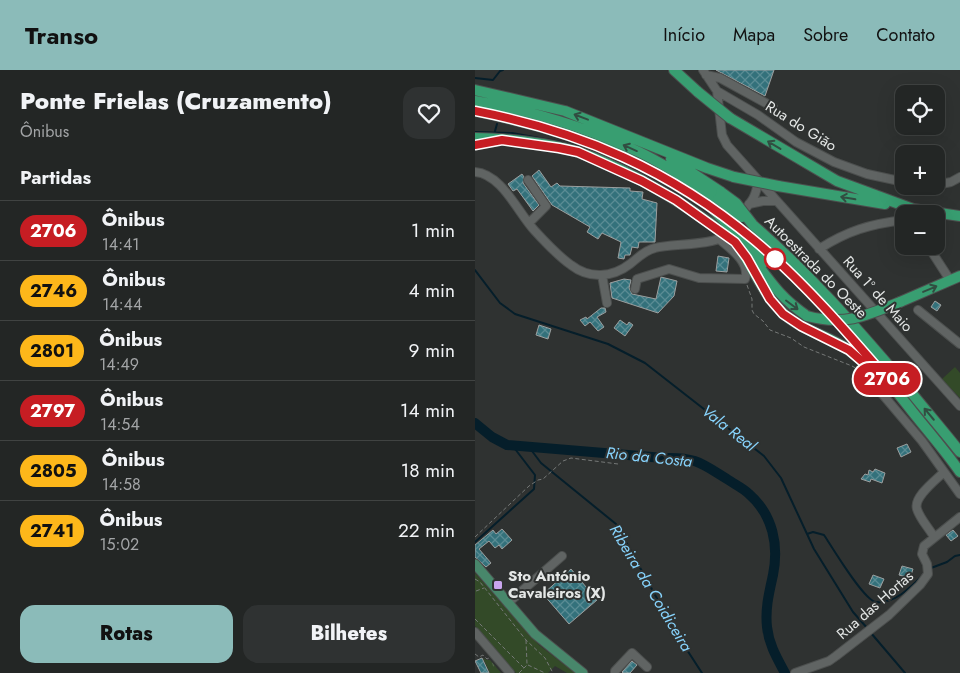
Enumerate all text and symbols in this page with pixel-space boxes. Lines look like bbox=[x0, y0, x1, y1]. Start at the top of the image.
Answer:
text: Transo bbox=[25, 18, 98, 53]
text: Início bbox=[663, 22, 705, 48]
text: Mapa bbox=[733, 22, 775, 48]
text: Sobre bbox=[803, 22, 848, 48]
text: Contato bbox=[876, 22, 935, 48]
text: Ponte Frielas (Cruzamento) bbox=[20, 83, 332, 118]
map controls bbox=[895, 85, 945, 255]
button: locate bbox=[895, 85, 945, 135]
button: heart bbox=[403, 87, 455, 139]
street label: Rua do Gião bbox=[761, 95, 841, 157]
one-way arrow bbox=[574, 112, 589, 121]
text: Ônibus bbox=[20, 120, 69, 143]
one-way arrow bbox=[767, 139, 781, 149]
one-way arrow bbox=[623, 142, 638, 152]
button: + bbox=[895, 145, 945, 195]
text: Partidas bbox=[20, 164, 91, 191]
one-way arrow bbox=[840, 193, 856, 203]
button: − bbox=[895, 205, 945, 255]
text: Ônibus bbox=[102, 206, 165, 233]
street label: Autoestrada do Oeste bbox=[760, 211, 873, 324]
text: 1 min bbox=[411, 217, 455, 244]
text: 2706 bbox=[30, 218, 77, 244]
text: 14:41 bbox=[102, 233, 139, 256]
unlabelled marker bbox=[764, 248, 786, 270]
street label: Rua 1º de Maio bbox=[838, 251, 918, 337]
text: Ônibus bbox=[102, 266, 165, 293]
text: 4 min bbox=[408, 277, 455, 304]
text: 2746 bbox=[30, 278, 77, 304]
one-way arrow bbox=[922, 284, 937, 293]
text: 14:44 bbox=[102, 293, 142, 316]
one-way arrow bbox=[785, 300, 799, 310]
text: Ônibus bbox=[99, 326, 162, 353]
text: 9 min bbox=[409, 337, 455, 364]
text: 2801 bbox=[30, 338, 74, 364]
text: 14:49 bbox=[99, 353, 139, 376]
line badge: 2706 bbox=[852, 363, 922, 395]
text: 2706 bbox=[864, 366, 910, 392]
text: Ônibus bbox=[100, 386, 163, 413]
text: 14 min bbox=[400, 397, 455, 424]
text: 2797 bbox=[30, 398, 75, 424]
water label: Vala Real bbox=[697, 399, 762, 458]
one-way arrow bbox=[923, 408, 934, 421]
text: 14:54 bbox=[100, 413, 140, 436]
water label: Rio da Costa bbox=[605, 441, 693, 473]
text: Ônibus bbox=[102, 446, 165, 473]
text: 18 min bbox=[401, 457, 455, 484]
text: 2805 bbox=[30, 458, 77, 484]
text: 14:58 bbox=[102, 473, 141, 496]
text: Ônibus bbox=[99, 506, 162, 533]
text: 22 min bbox=[398, 517, 455, 544]
text: 2741 bbox=[30, 518, 74, 544]
water label: Ribeira da Coidiceira bbox=[604, 520, 698, 656]
text: 15:02 bbox=[99, 533, 139, 556]
place label: Sto António Cavaleiros (X) bbox=[508, 565, 606, 604]
street label: Rua das Hortas bbox=[832, 565, 918, 645]
marker: Sto António Cavaleiros (X) bbox=[492, 579, 504, 591]
button: Rotas bbox=[20, 605, 233, 663]
button: Bilhetes bbox=[243, 605, 455, 663]

